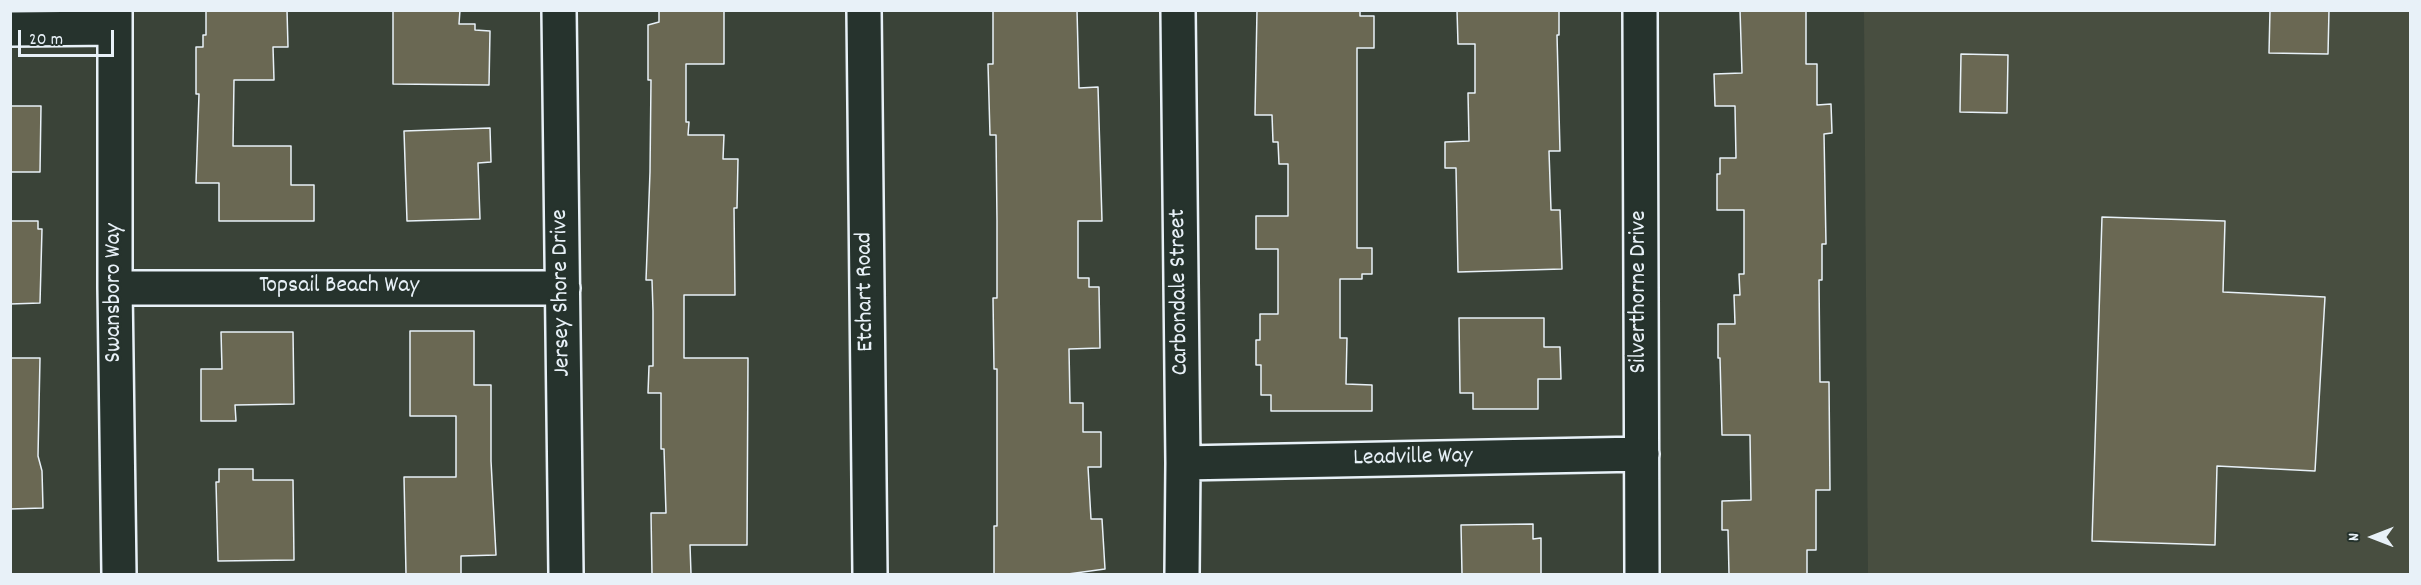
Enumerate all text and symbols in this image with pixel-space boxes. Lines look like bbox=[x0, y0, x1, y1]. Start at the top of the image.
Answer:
scale bar bbox=[21, 18, 117, 56]
text: 20 m bbox=[29, 28, 63, 53]
street label: Carbondale Street bbox=[1165, 208, 1197, 376]
street label: Jersey Shore Drive bbox=[547, 209, 579, 377]
street label: Silverthorne Drive bbox=[1627, 211, 1655, 373]
street label: Swansboro Way bbox=[102, 223, 130, 363]
street label: Etchart Road bbox=[852, 232, 882, 352]
street label: Topsail Beach Way bbox=[259, 274, 419, 302]
street label: Leadville Way bbox=[1353, 444, 1473, 474]
north arrow bbox=[2343, 507, 2403, 567]
text: N bbox=[2343, 533, 2366, 541]

